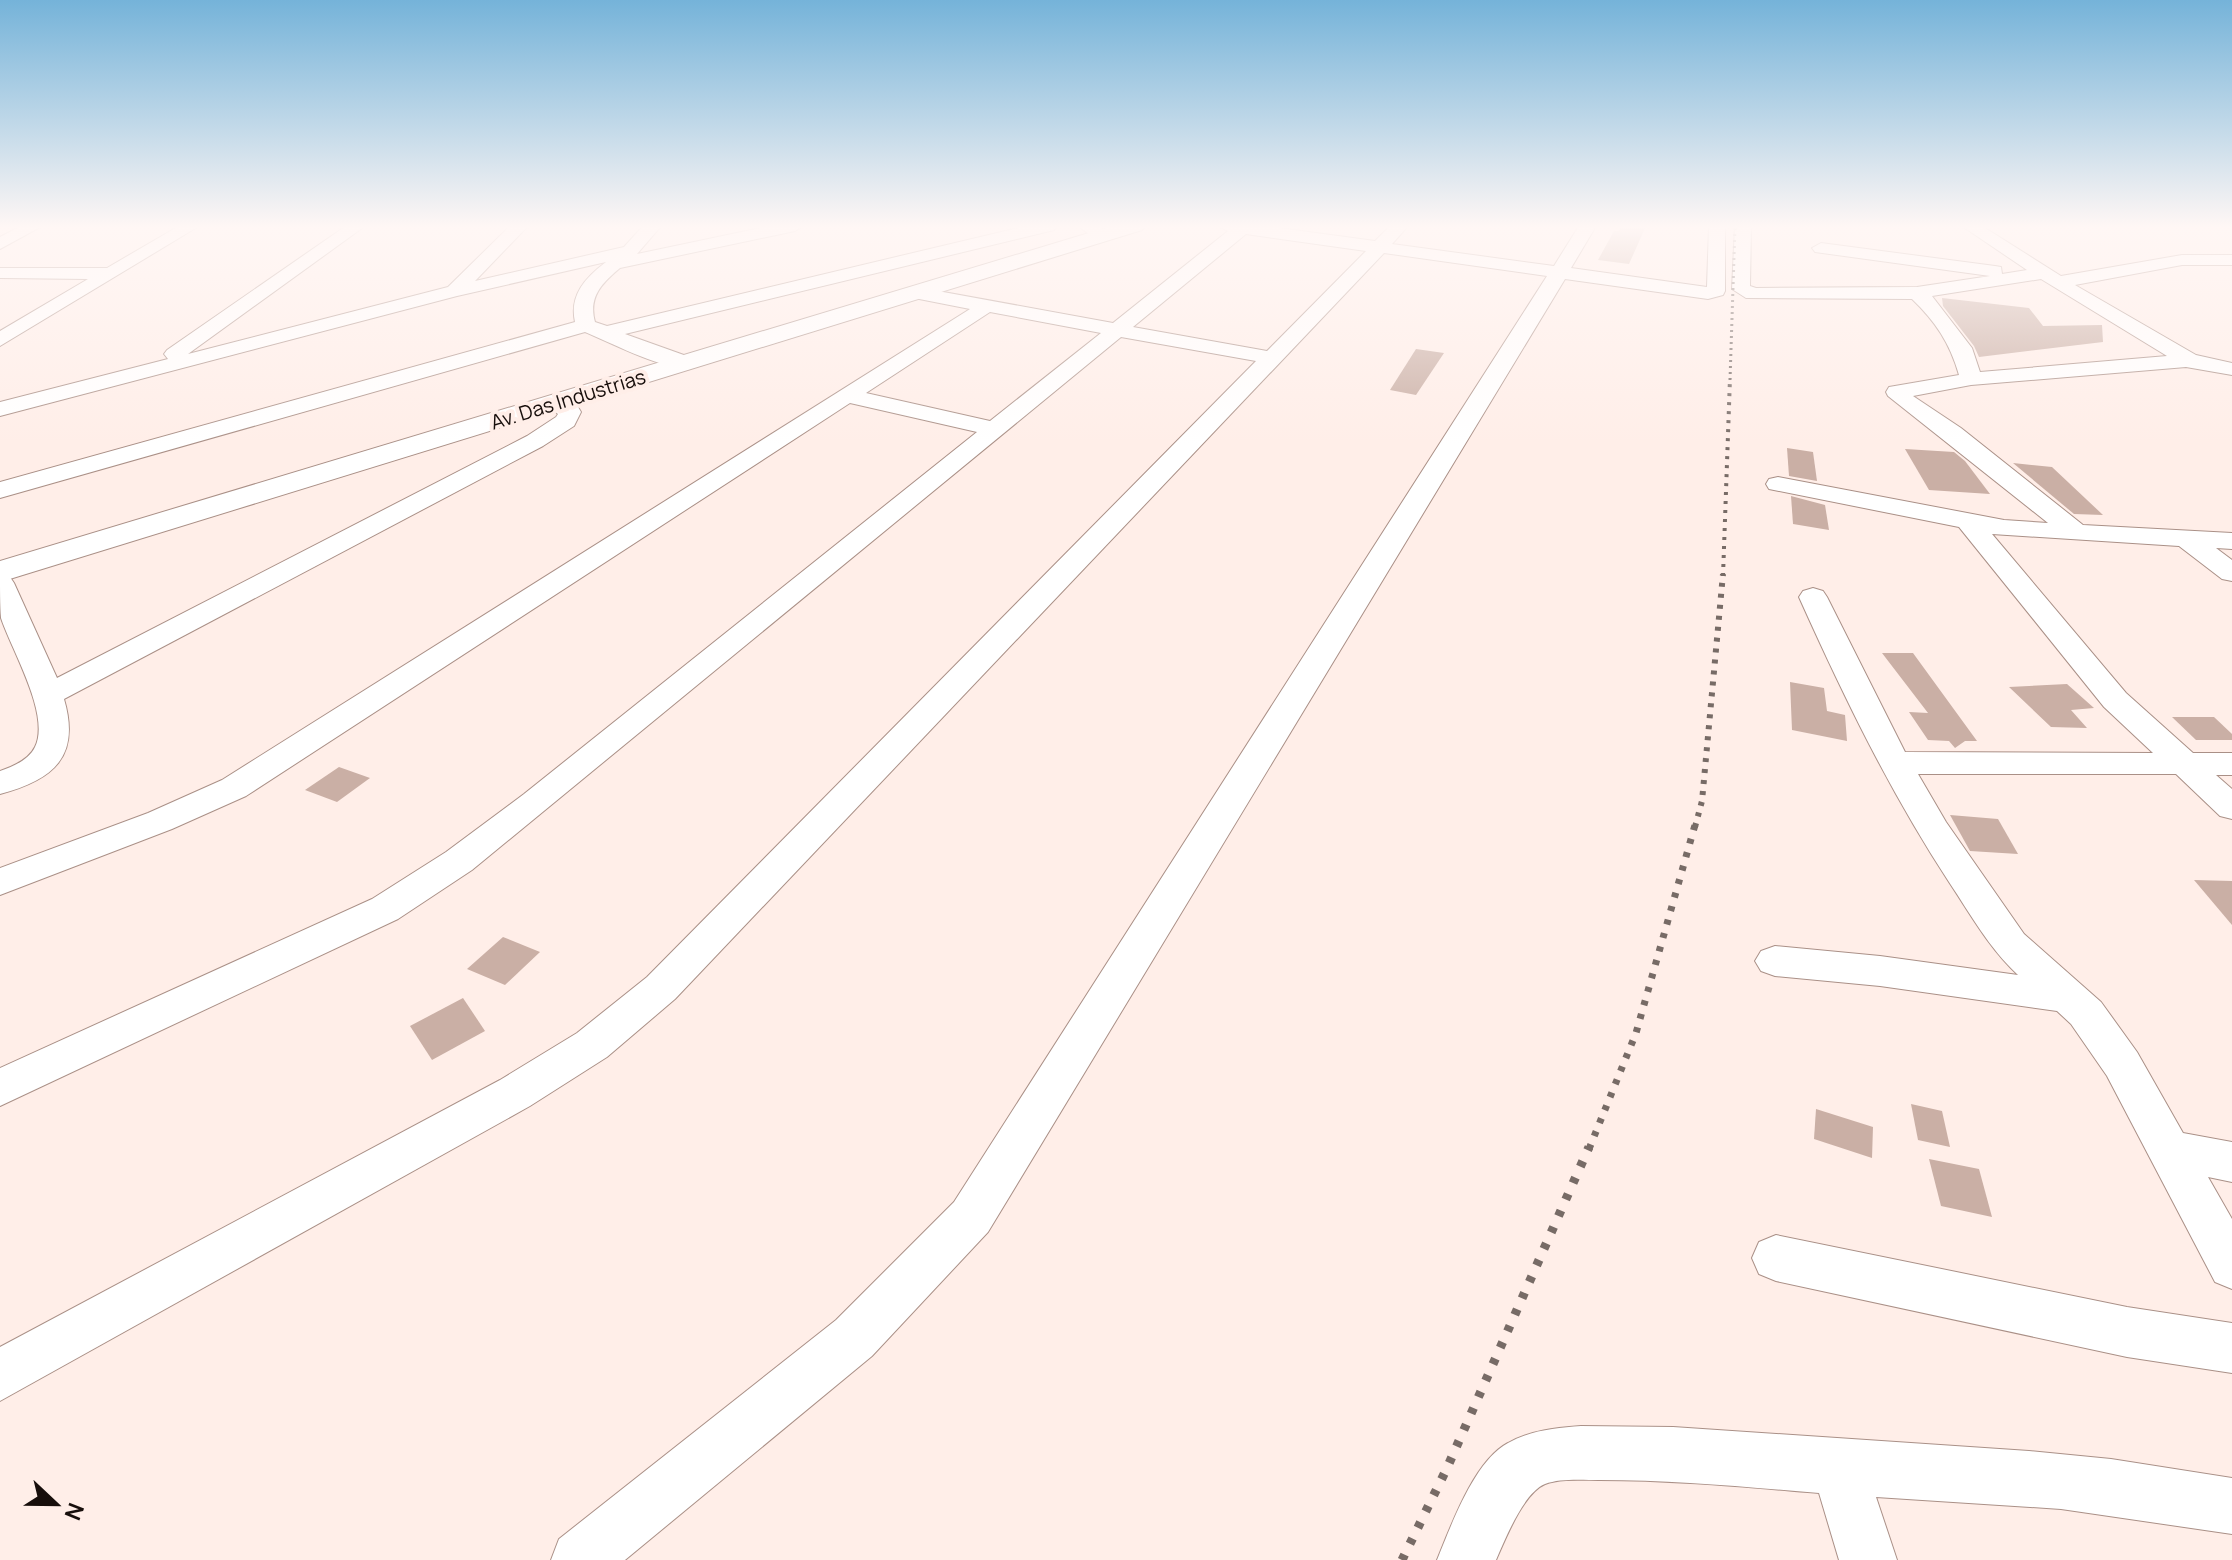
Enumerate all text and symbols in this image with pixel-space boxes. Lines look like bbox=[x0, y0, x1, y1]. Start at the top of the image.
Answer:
street label: Av. Das Industrias bbox=[487, 363, 649, 435]
north arrow bbox=[16, 1464, 96, 1544]
text: N bbox=[58, 1499, 91, 1524]

